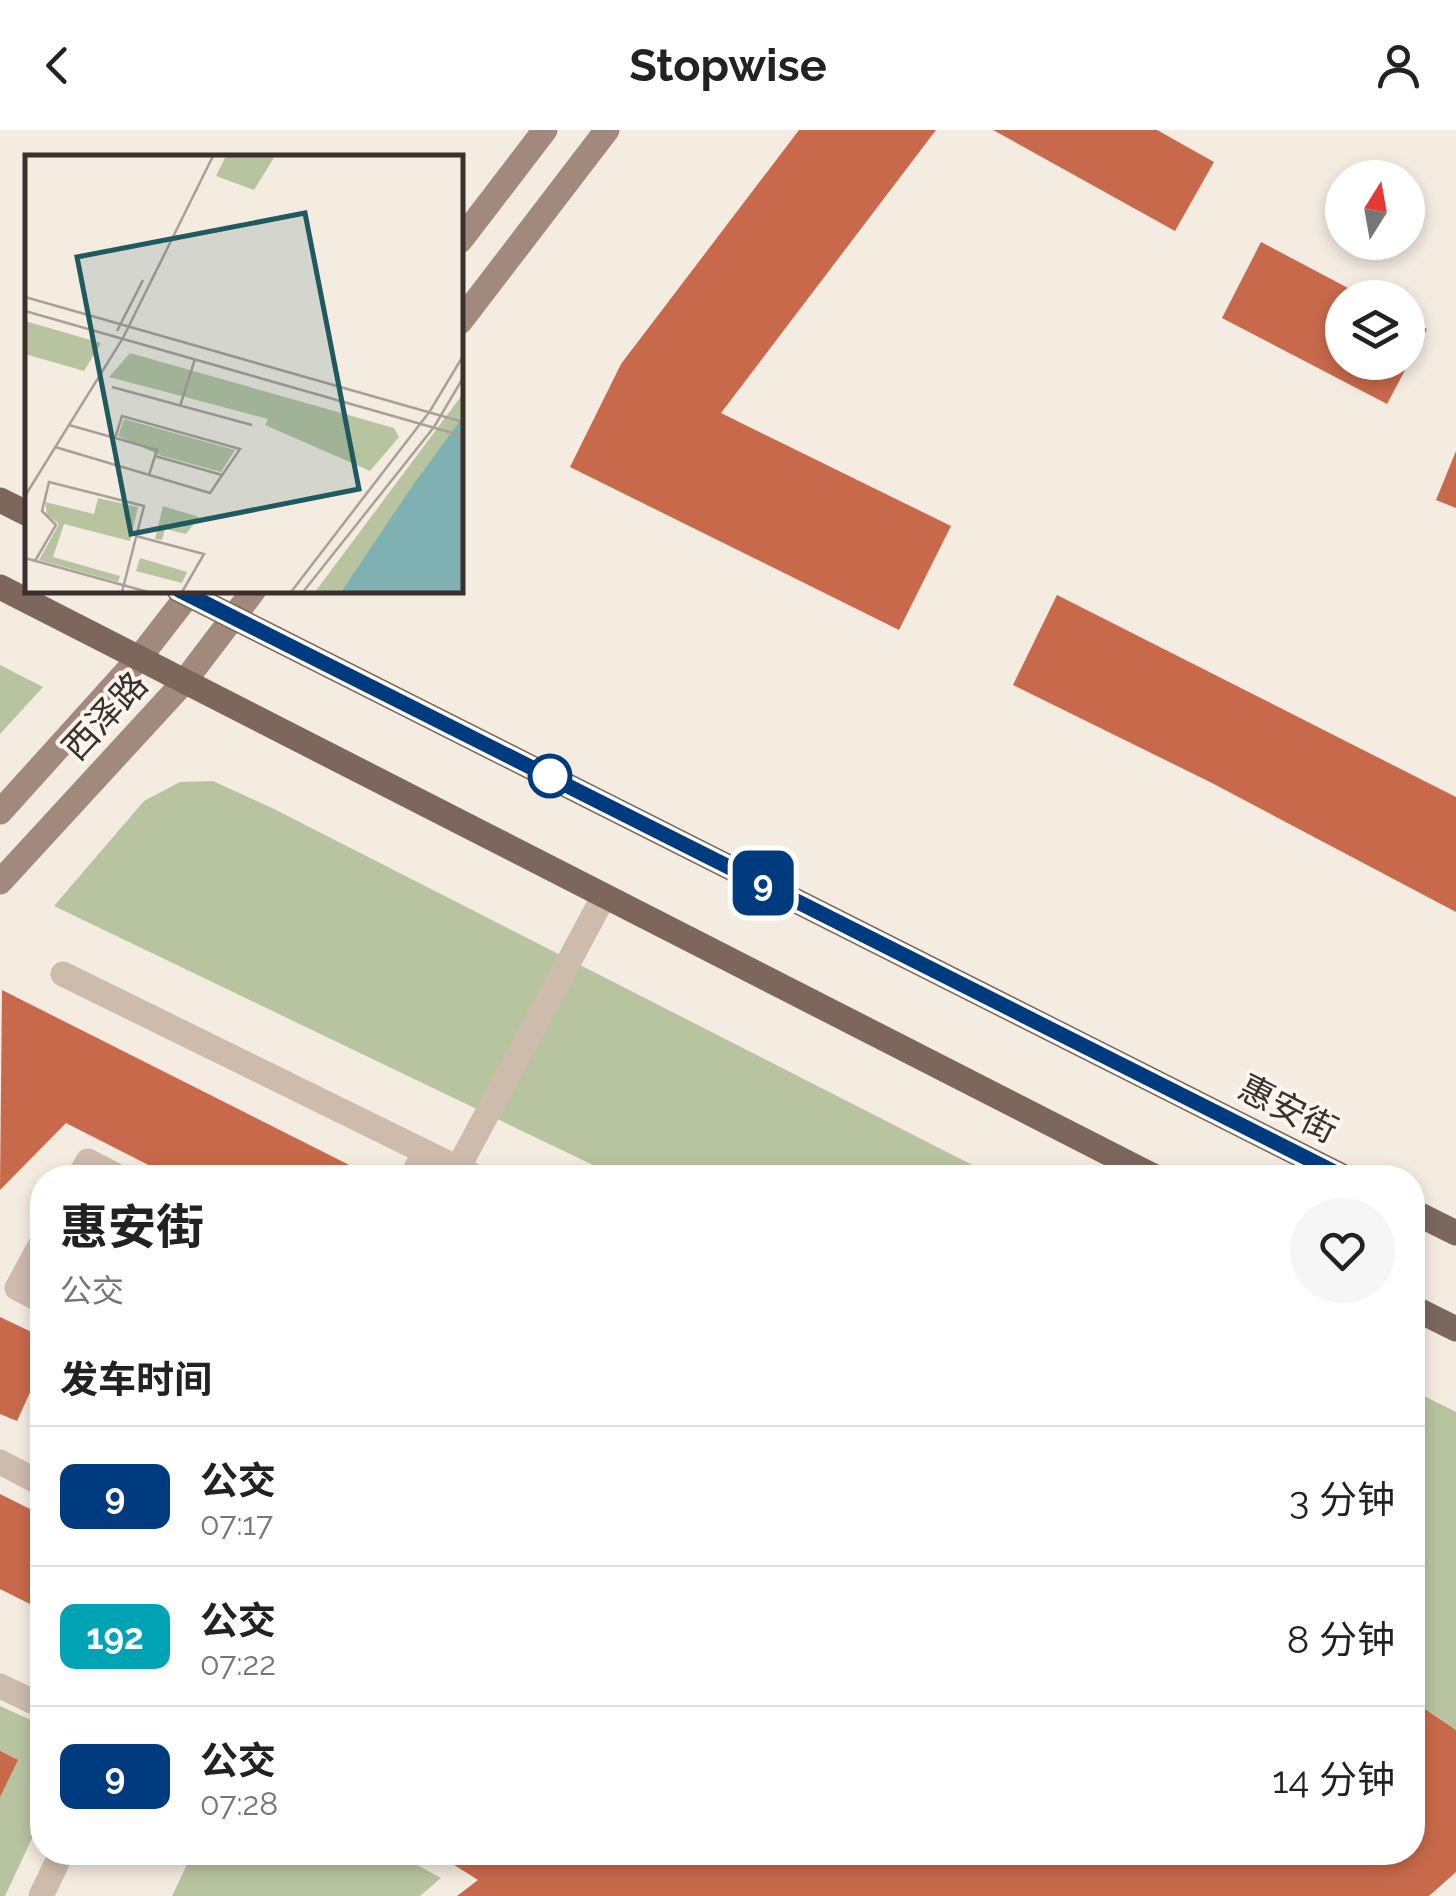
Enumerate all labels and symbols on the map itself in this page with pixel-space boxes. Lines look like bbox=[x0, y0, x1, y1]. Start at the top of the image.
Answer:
inset map bbox=[25, 155, 462, 592]
north arrow bbox=[1325, 160, 1425, 260]
street label: 西泽路 bbox=[54, 663, 155, 768]
unlabelled marker bbox=[529, 755, 571, 797]
line badge: 9 bbox=[730, 850, 796, 916]
street label: 惠安街 bbox=[1232, 1066, 1344, 1151]

